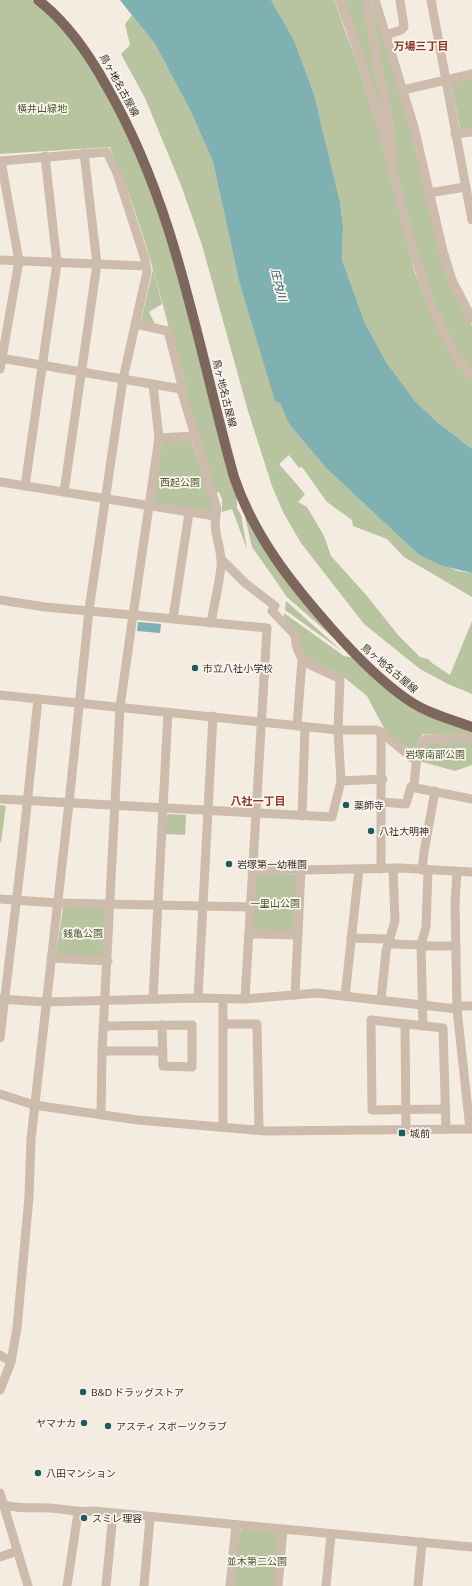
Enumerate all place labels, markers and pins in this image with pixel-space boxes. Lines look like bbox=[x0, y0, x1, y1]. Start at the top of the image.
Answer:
place label: 市立八社小学校 bbox=[203, 662, 273, 674]
marker: 市立八社小学校 bbox=[190, 663, 200, 673]
place label: 薬師寺 bbox=[354, 799, 384, 811]
marker: 薬師寺 bbox=[341, 800, 351, 810]
place label: 八社大明神 bbox=[379, 825, 429, 837]
marker: 八社大明神 bbox=[366, 826, 376, 836]
place label: 岩塚第一幼稚園 bbox=[237, 858, 307, 870]
marker: 岩塚第一幼稚園 bbox=[224, 859, 234, 869]
place label: 城前 bbox=[410, 1127, 430, 1139]
marker: 城前 bbox=[397, 1128, 407, 1138]
place label: B&D ドラッグストア bbox=[91, 1386, 184, 1398]
marker: B&D ドラッグストア bbox=[78, 1387, 88, 1397]
place label: ヤマナカ bbox=[36, 1417, 76, 1429]
marker: ヤマナカ bbox=[79, 1418, 89, 1428]
place label: アスティ スポーツクラブ bbox=[116, 1420, 227, 1432]
marker: アスティ スポーツクラブ bbox=[103, 1421, 113, 1431]
place label: 八田マンション bbox=[46, 1467, 116, 1479]
marker: 八田マンション bbox=[33, 1468, 43, 1478]
place label: スミレ理容 bbox=[92, 1512, 142, 1524]
marker: スミレ理容 bbox=[79, 1513, 89, 1523]

